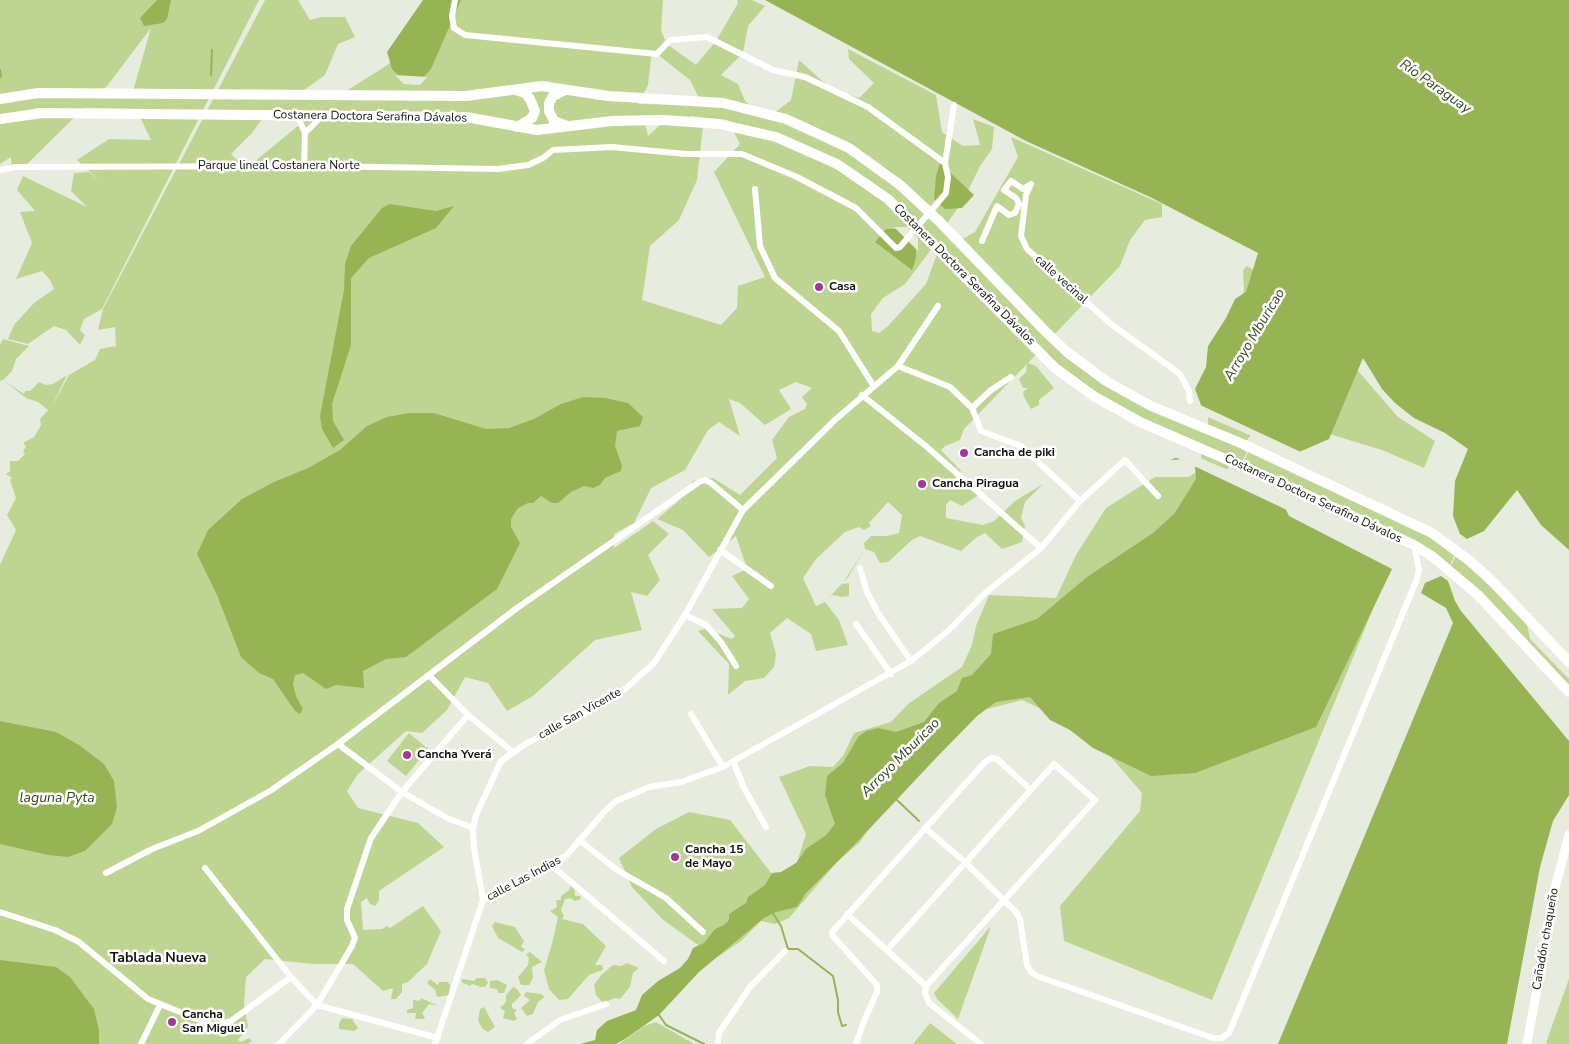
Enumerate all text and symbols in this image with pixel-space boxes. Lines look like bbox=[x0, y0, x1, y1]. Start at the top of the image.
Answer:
water label: Río Paraguay bbox=[1396, 56, 1474, 118]
street label: Costanera Doctora Serafina Dávalos bbox=[273, 108, 467, 126]
street label: Parque lineal Costanera Norte bbox=[198, 159, 360, 173]
street label: Costanera Doctora Serafina Dávalos bbox=[890, 201, 1038, 349]
street label: calle vecinal bbox=[1032, 253, 1090, 307]
place label: Casa bbox=[829, 280, 856, 294]
marker: Casa bbox=[813, 281, 825, 293]
water label: Arroyo Mburicao bbox=[1221, 286, 1289, 384]
place label: Cancha de piki bbox=[974, 446, 1055, 460]
marker: Cancha de piki bbox=[958, 447, 970, 459]
street label: Costanera Doctora Serafina Dávalos bbox=[1222, 451, 1404, 547]
place label: Cancha Piragua bbox=[932, 477, 1019, 491]
marker: Cancha Piragua bbox=[916, 478, 928, 490]
street label: calle San Vicente bbox=[536, 685, 624, 743]
water label: Arroyo Mburicao bbox=[858, 715, 944, 801]
place label: Cancha Yverá bbox=[417, 748, 491, 762]
marker: Cancha Yverá bbox=[401, 749, 413, 761]
water label: laguna Pyta bbox=[19, 791, 95, 807]
place label: Cancha 15 de Mayo bbox=[685, 843, 743, 871]
marker: Cancha 15 de Mayo bbox=[669, 851, 681, 863]
street label: calle Las Indias bbox=[484, 853, 564, 905]
street label: Cañadón chaqueño bbox=[1530, 887, 1562, 991]
district label: Tablada Nueva bbox=[110, 951, 206, 967]
place label: Cancha San Miguel bbox=[182, 1008, 244, 1036]
marker: Cancha San Miguel bbox=[166, 1016, 178, 1028]

